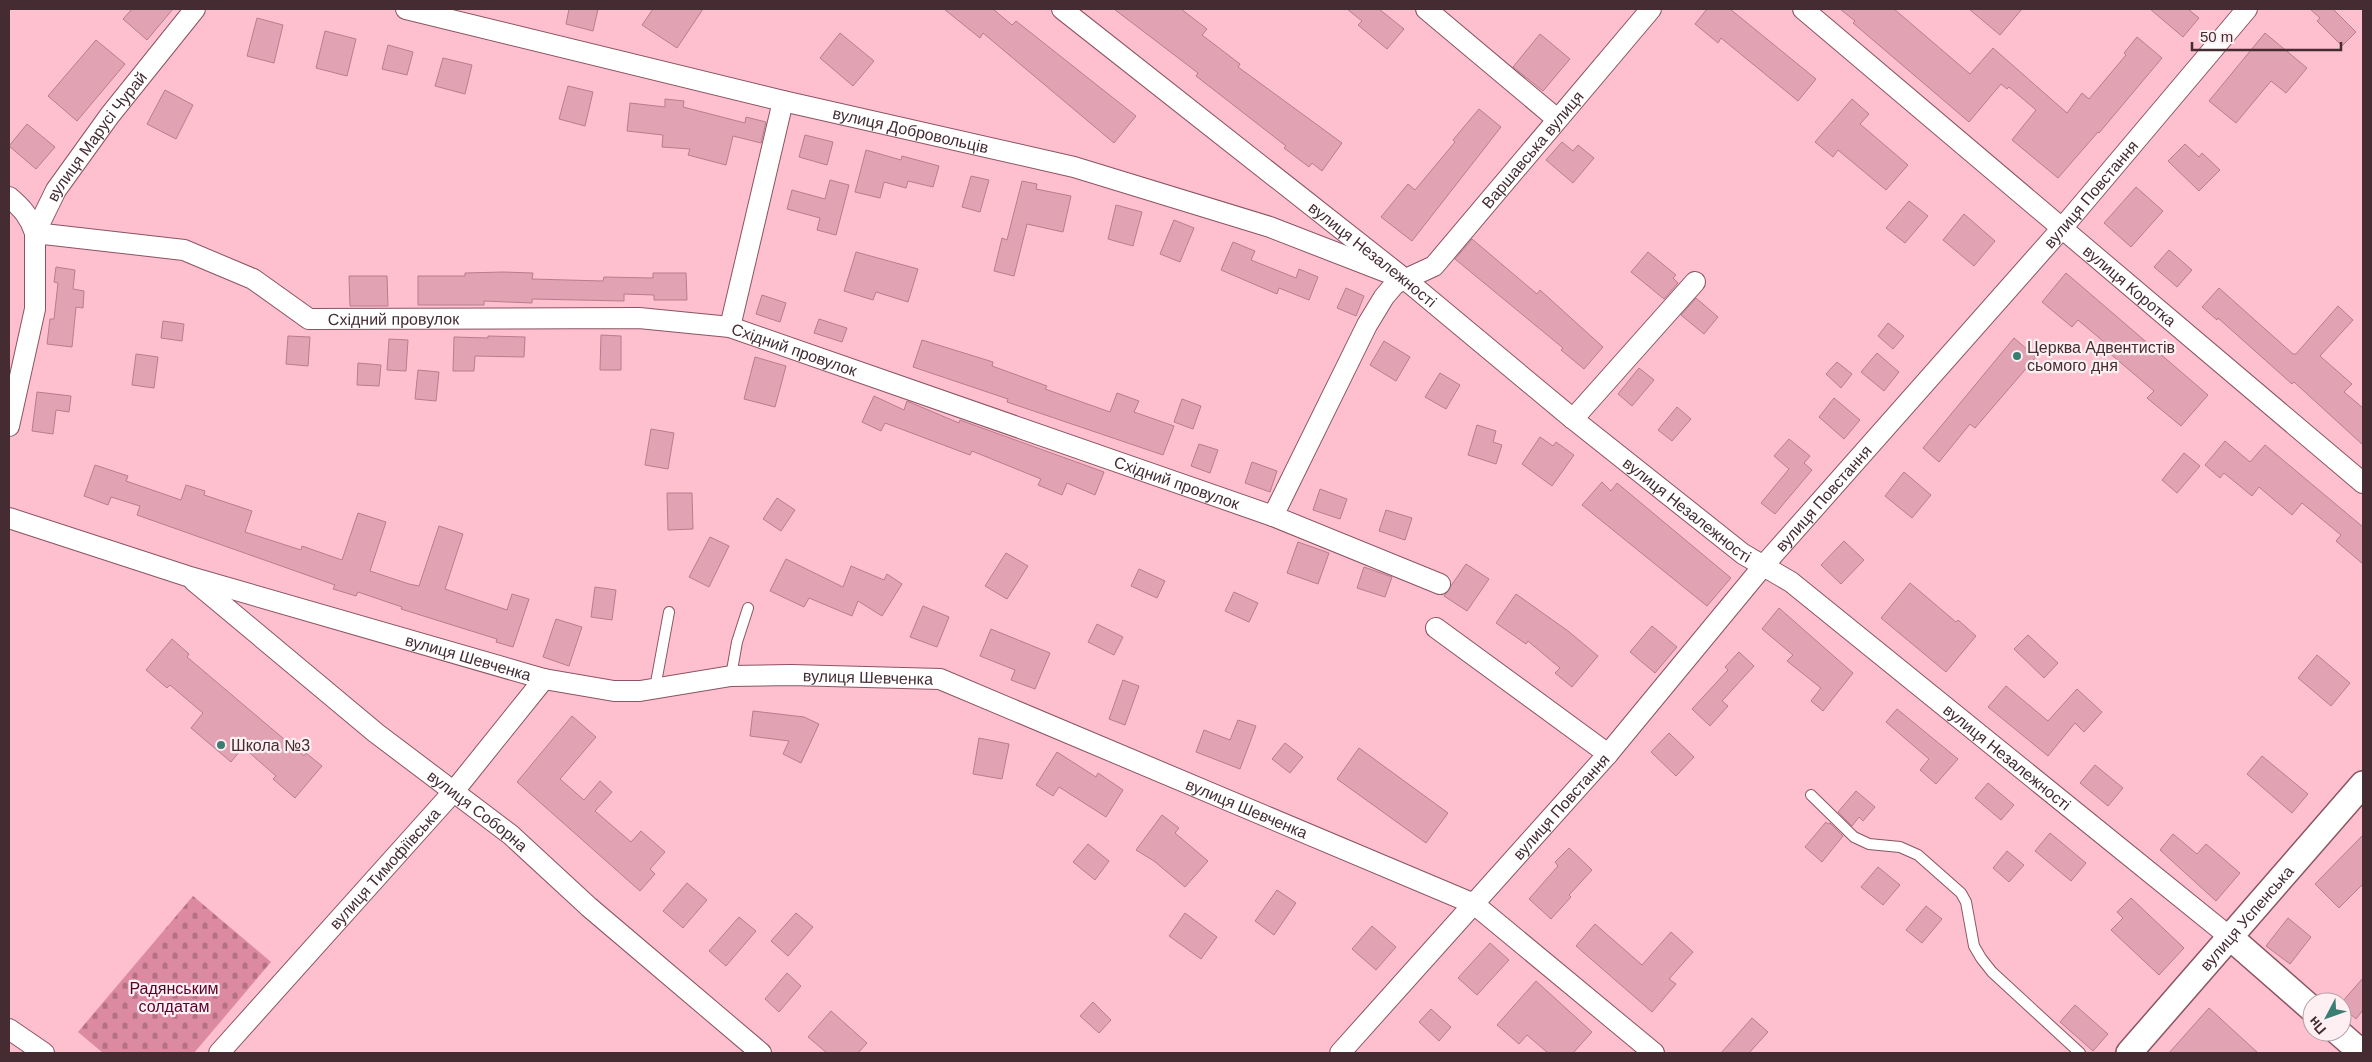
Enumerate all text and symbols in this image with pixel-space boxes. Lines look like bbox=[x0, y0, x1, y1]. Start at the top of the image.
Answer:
scale bar bbox=[2192, 20, 2341, 52]
text: 50 m bbox=[2200, 28, 2233, 45]
street label: вулиця Марусі Чурай bbox=[43, 68, 150, 204]
street label: Варшавська вулиця bbox=[1478, 88, 1586, 211]
street label: вулиця Добровольців bbox=[831, 104, 990, 156]
street label: вулиця Повстання bbox=[2040, 137, 2141, 251]
street label: вулиця Незалежності bbox=[1306, 198, 1440, 310]
street label: вулиця Коротка bbox=[2080, 242, 2179, 329]
street label: Східний провулок bbox=[328, 310, 460, 327]
street label: Східний провулок bbox=[729, 320, 860, 379]
place label: Церква Адвентистів сьомого дня bbox=[2027, 339, 2175, 374]
marker: Церква Адвентистів сьомого дня bbox=[2011, 350, 2023, 362]
street label: вулиця Повстання bbox=[1772, 442, 1875, 554]
street label: Східний провулок bbox=[1112, 453, 1243, 512]
street label: вулиця Незалежності bbox=[1620, 454, 1754, 565]
street label: вулиця Шевченка bbox=[403, 631, 533, 683]
street label: вулиця Шевченка bbox=[803, 667, 933, 687]
street label: вулиця Незалежності bbox=[1940, 701, 2074, 813]
place label: Школа №3 bbox=[231, 737, 310, 754]
marker: Школа №3 bbox=[215, 739, 227, 751]
street label: вулиця Повстання bbox=[1509, 750, 1612, 863]
street label: вулиця Соборна bbox=[424, 767, 531, 855]
street label: вулиця Шевченка bbox=[1184, 775, 1310, 841]
street label: вулиця Тимофіївська bbox=[326, 804, 443, 932]
street label: вулиця Успенська bbox=[2197, 862, 2296, 974]
park label: Радянським солдатам bbox=[129, 980, 219, 1015]
north arrow bbox=[2302, 992, 2352, 1042]
text: Пн bbox=[2305, 1013, 2329, 1038]

